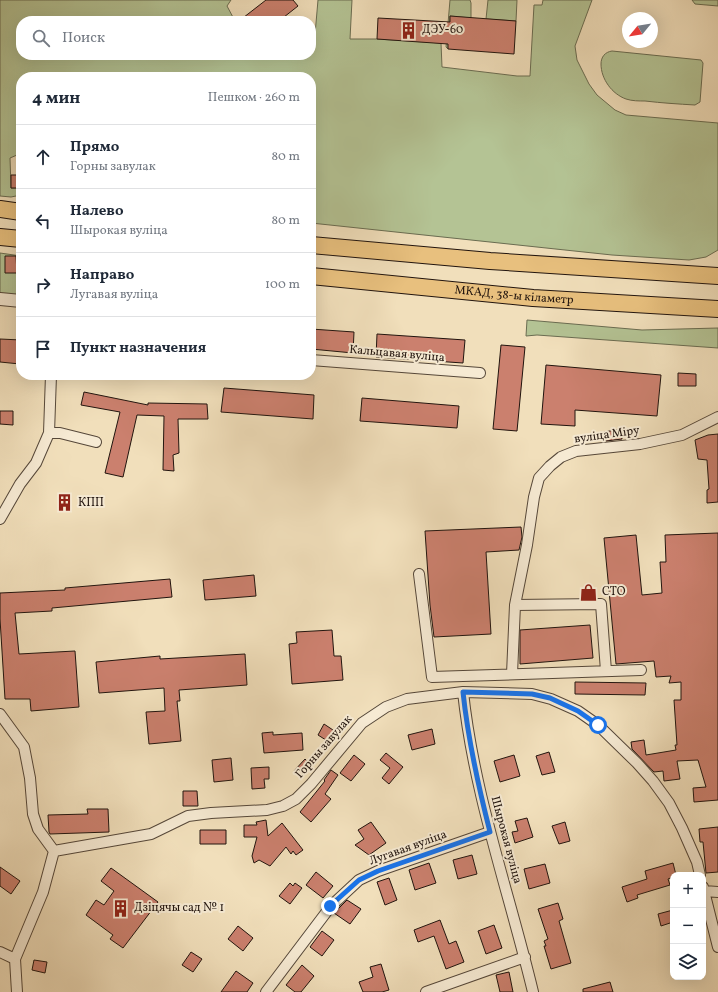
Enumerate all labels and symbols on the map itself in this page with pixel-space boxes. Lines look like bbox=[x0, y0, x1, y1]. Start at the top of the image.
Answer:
north arrow bbox=[622, 12, 658, 48]
building icon: ДЭУ-60 bbox=[399, 20, 419, 40]
place label: ДЭУ-60 bbox=[422, 22, 463, 38]
street label: МКАД, 38-ы кіламетр bbox=[454, 282, 574, 308]
street label: Кальцавая вуліца bbox=[349, 342, 445, 366]
street label: вуліца Міру bbox=[573, 422, 641, 447]
building icon: КПП bbox=[55, 493, 75, 513]
place label: КПП bbox=[78, 495, 104, 511]
shop icon: СТО bbox=[579, 582, 599, 602]
place label: СТО bbox=[602, 584, 626, 600]
street label: Горны завулак bbox=[292, 711, 356, 782]
route start bbox=[589, 716, 607, 734]
street label: Шырокая вуліца bbox=[487, 794, 525, 886]
street label: Лугавая вуліца bbox=[367, 827, 449, 869]
route end bbox=[321, 897, 339, 915]
building icon: Дзіцячы сад № 1 bbox=[111, 898, 131, 918]
place label: Дзіцячы сад № 1 bbox=[134, 900, 224, 916]

